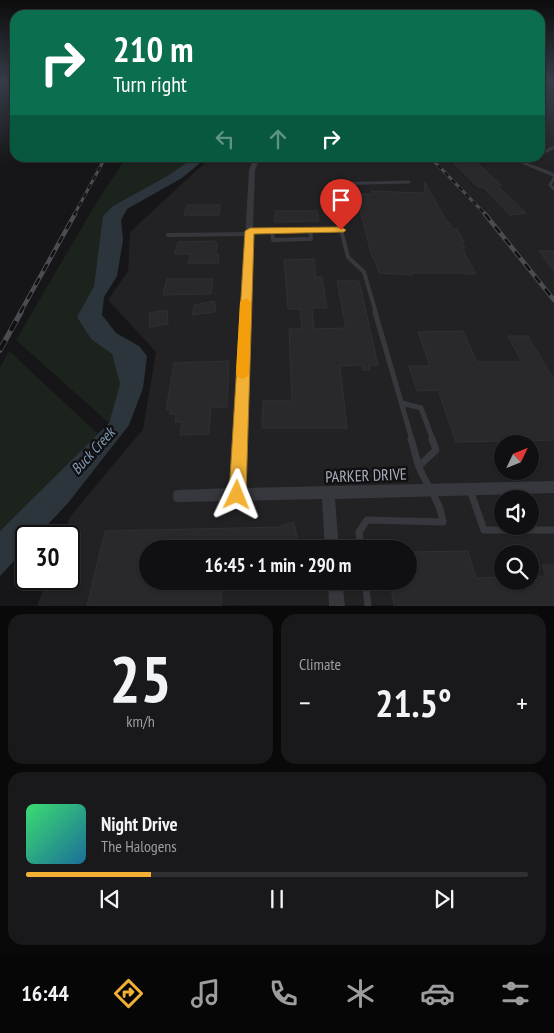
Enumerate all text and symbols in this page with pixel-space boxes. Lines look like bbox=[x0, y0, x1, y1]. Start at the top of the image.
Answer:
text: 210 m bbox=[113, 26, 194, 72]
icon: right bbox=[30, 30, 95, 95]
text: Turn right bbox=[113, 70, 187, 98]
icon: left bbox=[211, 125, 239, 153]
icon: ahead bbox=[264, 125, 292, 153]
icon: right bbox=[317, 125, 345, 153]
pin bbox=[320, 179, 362, 230]
icon: arrive bbox=[327, 186, 355, 214]
water label: Buck Creek bbox=[67, 422, 120, 478]
north arrow bbox=[494, 435, 539, 480]
map controls bbox=[494, 435, 539, 590]
street label: PARKER DRIVE bbox=[325, 464, 407, 486]
position arrow bbox=[210, 468, 262, 520]
button: sound bbox=[494, 490, 539, 535]
speed limit sign: 30 bbox=[15, 525, 80, 590]
button: search bbox=[494, 545, 539, 590]
text: 16:45 · 1 min · 290 m bbox=[205, 553, 351, 577]
text: 25 bbox=[109, 636, 172, 720]
text: Climate bbox=[299, 654, 341, 674]
text: 21.5° bbox=[375, 678, 452, 727]
text: − bbox=[299, 684, 311, 721]
text: + bbox=[516, 684, 528, 721]
text: km/h bbox=[126, 711, 155, 731]
text: Night Drive bbox=[101, 812, 178, 836]
text: The Halogens bbox=[101, 836, 177, 856]
icon: previous bbox=[96, 885, 124, 913]
icon: pause bbox=[263, 885, 291, 913]
icon: next bbox=[430, 885, 458, 913]
icon: directions bbox=[111, 976, 146, 1011]
icon: music bbox=[188, 976, 223, 1011]
icon: phone bbox=[266, 976, 301, 1011]
icon: climate bbox=[343, 976, 378, 1011]
icon: car bbox=[420, 976, 455, 1011]
icon: filters bbox=[498, 976, 533, 1011]
text: 16:44 bbox=[21, 979, 69, 1007]

